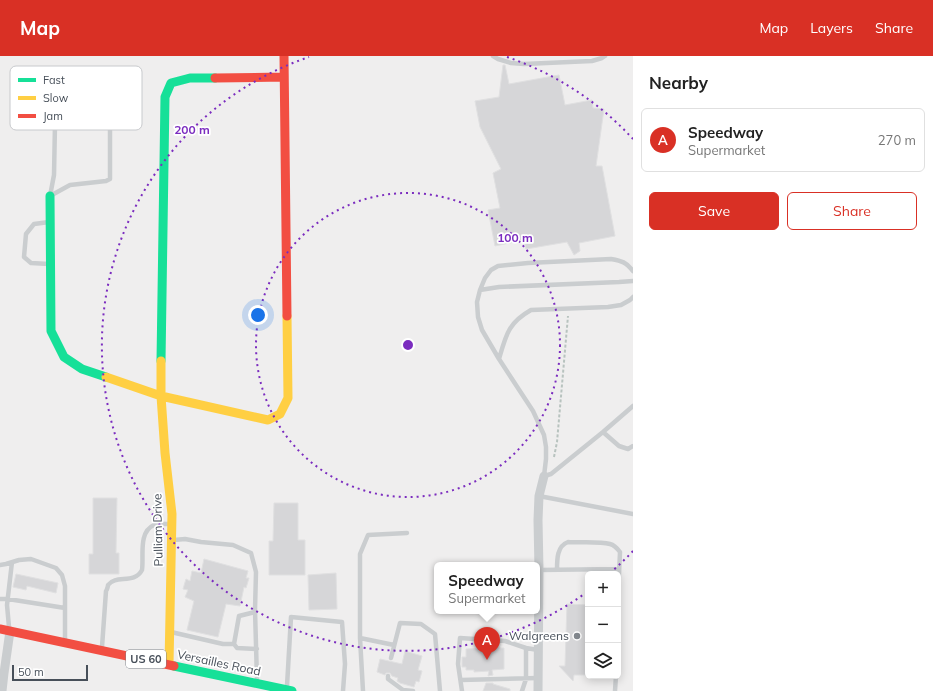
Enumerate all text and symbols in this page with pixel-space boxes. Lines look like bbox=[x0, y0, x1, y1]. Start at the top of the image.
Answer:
text: Map bbox=[20, 16, 60, 40]
text: Map bbox=[759, 19, 788, 37]
text: Layers bbox=[810, 19, 853, 37]
text: Share bbox=[875, 19, 913, 37]
legend bbox=[10, 66, 142, 130]
text: Nearby bbox=[649, 72, 708, 93]
text: Fast bbox=[43, 73, 65, 87]
text: Slow bbox=[43, 91, 69, 105]
text: Jam bbox=[43, 109, 63, 123]
text: 200 m bbox=[174, 122, 210, 137]
text: Speedway bbox=[688, 123, 763, 142]
text: A bbox=[658, 132, 668, 148]
text: 270 m bbox=[878, 132, 916, 148]
text: Supermarket bbox=[688, 142, 765, 158]
button: Save bbox=[649, 192, 779, 230]
button: Share bbox=[787, 192, 917, 230]
text: 100 m bbox=[497, 230, 533, 245]
your location bbox=[248, 305, 268, 325]
centre of rings bbox=[401, 338, 415, 352]
street label: Pulliam Drive bbox=[149, 493, 166, 567]
popup bbox=[434, 562, 540, 614]
text: Speedway bbox=[448, 571, 524, 590]
map controls bbox=[585, 571, 621, 679]
button: + bbox=[585, 571, 621, 607]
text: Supermarket bbox=[448, 590, 526, 606]
button: − bbox=[585, 607, 621, 643]
pin: A bbox=[474, 627, 500, 660]
place label: Walgreens bbox=[509, 628, 569, 643]
marker: Walgreens bbox=[572, 631, 582, 641]
button: layers bbox=[585, 643, 621, 679]
street label: Versailles Road bbox=[176, 646, 262, 679]
road number: US 60 bbox=[126, 650, 166, 668]
scale bar bbox=[12, 663, 88, 682]
text: 50 m bbox=[18, 665, 44, 679]

